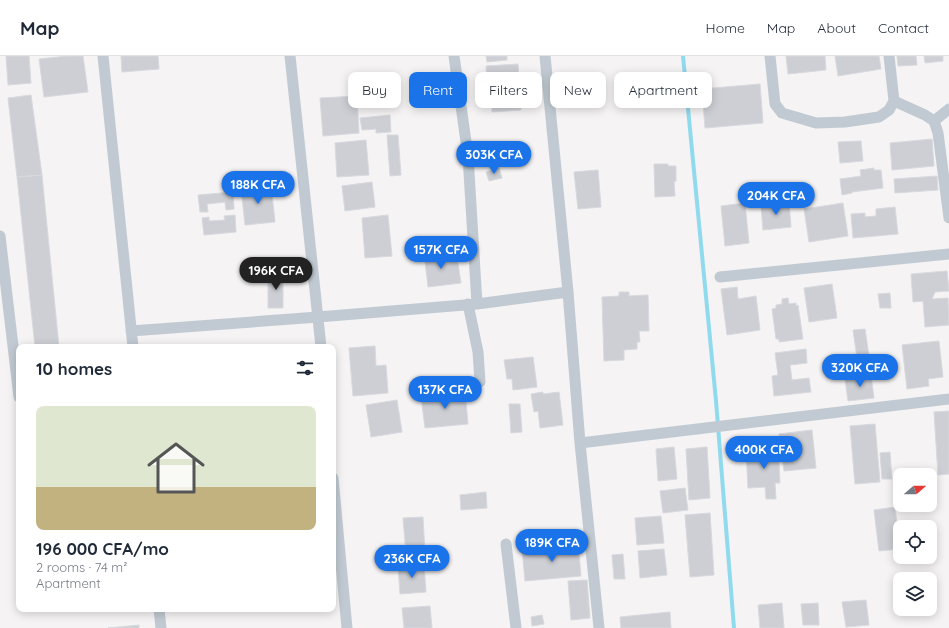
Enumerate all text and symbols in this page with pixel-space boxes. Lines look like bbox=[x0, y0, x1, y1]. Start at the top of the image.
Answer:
text: Map bbox=[20, 16, 59, 40]
text: Home bbox=[706, 19, 745, 37]
text: Map bbox=[767, 19, 795, 37]
text: About bbox=[817, 19, 856, 37]
text: Contact bbox=[878, 19, 929, 37]
chip: Buy bbox=[348, 72, 401, 108]
chip: Rent bbox=[409, 72, 467, 108]
chip: Filters bbox=[475, 72, 542, 108]
chip: New bbox=[550, 72, 606, 108]
chip: Apartment bbox=[614, 72, 712, 108]
pin: 303K CFA bbox=[453, 141, 535, 175]
text: 303K CFA bbox=[465, 146, 523, 162]
pin: 188K CFA bbox=[217, 171, 299, 205]
text: 188K CFA bbox=[231, 176, 285, 192]
pin: 204K CFA bbox=[735, 182, 817, 216]
text: 204K CFA bbox=[747, 187, 805, 203]
pin: 157K CFA bbox=[400, 236, 482, 270]
text: 157K CFA bbox=[413, 241, 469, 257]
pin: 196K CFA bbox=[235, 257, 317, 291]
text: 196K CFA bbox=[248, 262, 304, 278]
pin: 320K CFA bbox=[819, 354, 901, 388]
icon: filters bbox=[294, 357, 316, 379]
text: 10 homes bbox=[36, 358, 112, 379]
text: 320K CFA bbox=[831, 359, 889, 375]
pin: 137K CFA bbox=[404, 376, 486, 410]
text: 137K CFA bbox=[418, 381, 472, 397]
icon: home bbox=[140, 432, 212, 504]
pin: 400K CFA bbox=[723, 436, 805, 470]
text: 400K CFA bbox=[734, 441, 794, 457]
north arrow bbox=[893, 468, 937, 512]
map controls bbox=[893, 468, 937, 616]
button: locate bbox=[893, 520, 937, 564]
pin: 189K CFA bbox=[511, 529, 593, 563]
text: 189K CFA bbox=[524, 534, 580, 550]
text: 196 000 CFA/mo bbox=[36, 538, 169, 559]
pin: 236K CFA bbox=[371, 545, 453, 579]
text: 236K CFA bbox=[383, 550, 441, 566]
text: 2 rooms · 74 m² bbox=[36, 559, 127, 575]
button: layers bbox=[893, 572, 937, 616]
text: Apartment bbox=[36, 575, 101, 591]

